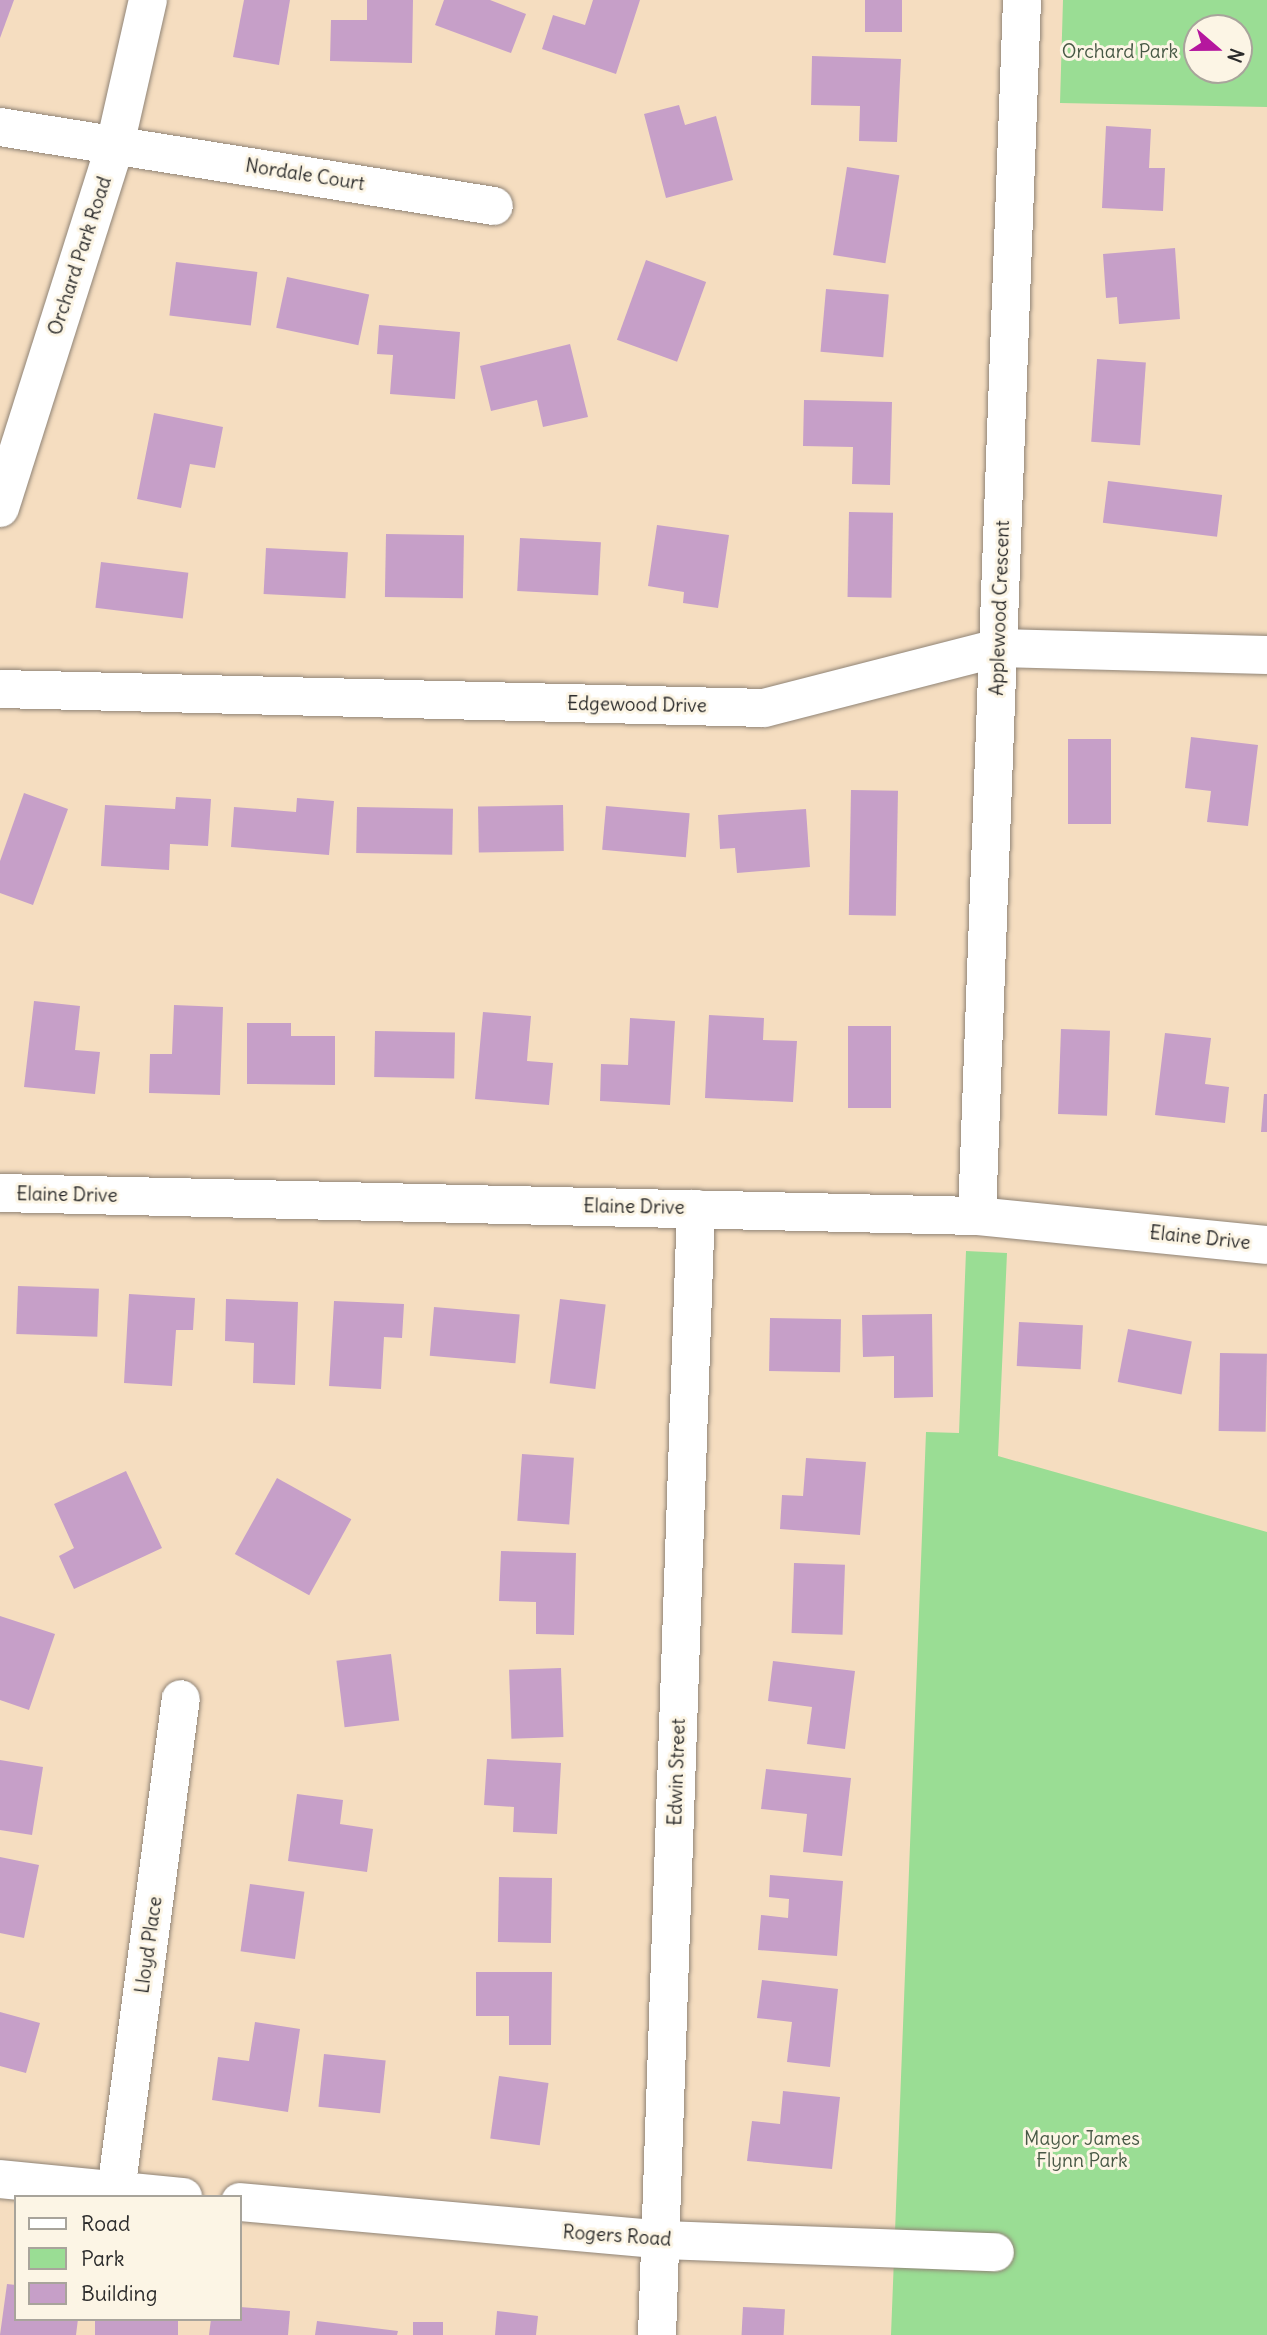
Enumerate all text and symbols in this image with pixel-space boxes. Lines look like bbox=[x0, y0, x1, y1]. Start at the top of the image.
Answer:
north arrow bbox=[1183, 14, 1253, 84]
park label: Orchard Park bbox=[1062, 41, 1178, 63]
text: N bbox=[1222, 45, 1249, 66]
street label: Nordale Court bbox=[244, 154, 366, 196]
street label: Orchard Park Road bbox=[44, 174, 116, 338]
street label: Applewood Crescent bbox=[986, 520, 1014, 696]
street label: Edgewood Drive bbox=[567, 692, 707, 718]
street label: Elaine Drive bbox=[16, 1183, 118, 1207]
street label: Elaine Drive bbox=[583, 1195, 685, 1219]
street label: Elaine Drive bbox=[1148, 1221, 1252, 1255]
street label: Edwin Street bbox=[664, 1718, 690, 1826]
street label: Lloyd Place bbox=[131, 1895, 167, 1995]
park label: Mayor James Flynn Park bbox=[1024, 2128, 1140, 2172]
legend bbox=[14, 2195, 242, 2321]
text: Road bbox=[81, 2210, 130, 2237]
street label: Rogers Road bbox=[562, 2221, 672, 2251]
text: Park bbox=[81, 2245, 124, 2272]
text: Building bbox=[81, 2280, 157, 2307]

